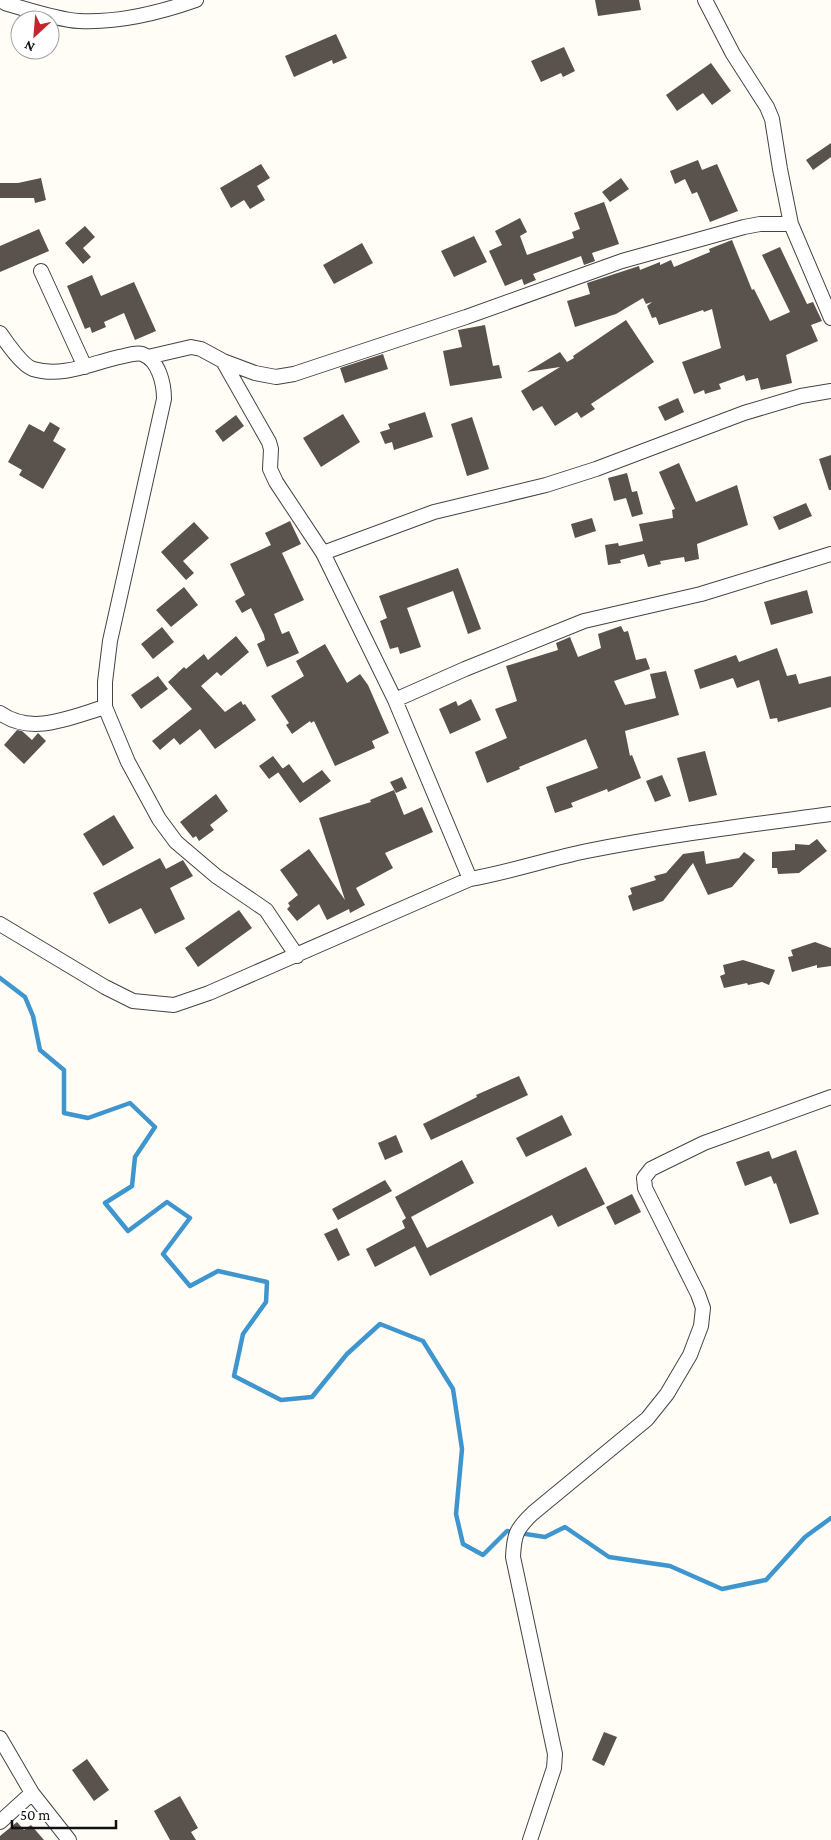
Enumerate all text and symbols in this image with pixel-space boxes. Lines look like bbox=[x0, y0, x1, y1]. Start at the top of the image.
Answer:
north arrow bbox=[10, 10, 60, 60]
text: N bbox=[21, 37, 37, 56]
scale bar bbox=[12, 1798, 116, 1830]
text: 50 m bbox=[20, 1807, 50, 1823]

